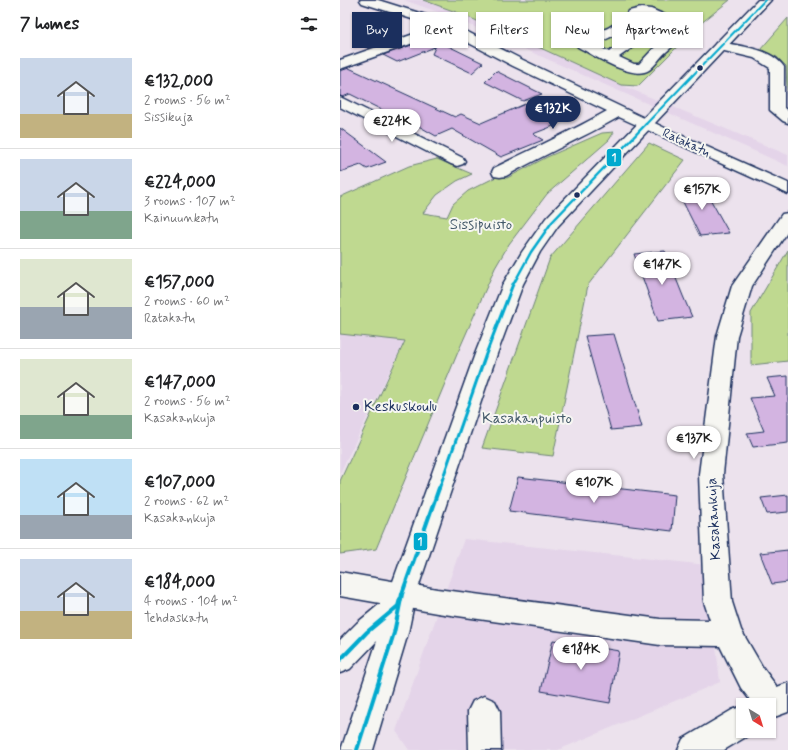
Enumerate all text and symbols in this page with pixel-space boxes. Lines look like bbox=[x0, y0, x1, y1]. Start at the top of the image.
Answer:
chip: Buy bbox=[352, 12, 402, 48]
chip: Rent bbox=[410, 12, 468, 48]
chip: Filters bbox=[476, 12, 543, 48]
chip: New bbox=[551, 12, 604, 48]
chip: Apartment bbox=[612, 12, 703, 48]
text: 7 homes bbox=[20, 13, 79, 35]
icon: filters bbox=[298, 13, 320, 35]
unlabelled marker bbox=[695, 63, 705, 73]
text: €132,000 bbox=[144, 70, 213, 92]
icon: home bbox=[52, 74, 100, 122]
text: 2 rooms · 56 m² bbox=[144, 92, 231, 109]
pin: €132K bbox=[525, 96, 581, 130]
text: €132K bbox=[535, 100, 571, 117]
text: Sissikuja bbox=[144, 109, 193, 126]
pin: €224K bbox=[364, 109, 420, 143]
text: €224K bbox=[373, 113, 411, 130]
street label: Ratakatu bbox=[659, 125, 713, 162]
line badge: 1 bbox=[606, 148, 622, 167]
text: 1 bbox=[612, 151, 617, 165]
text: €224,000 bbox=[144, 171, 216, 193]
icon: home bbox=[52, 175, 100, 223]
pin: €157K bbox=[674, 177, 730, 211]
text: €157K bbox=[683, 181, 721, 198]
unlabelled marker bbox=[572, 190, 582, 200]
text: 3 rooms · 107 m² bbox=[144, 193, 236, 210]
text: Kainuunkatu bbox=[144, 210, 219, 227]
park label: Sissipuisto bbox=[450, 215, 512, 235]
pin: €147K bbox=[634, 252, 690, 286]
text: €147K bbox=[643, 256, 681, 273]
text: €157,000 bbox=[144, 271, 214, 293]
icon: home bbox=[52, 275, 100, 323]
text: 2 rooms · 60 m² bbox=[144, 293, 230, 310]
text: Ratakatu bbox=[144, 310, 195, 327]
text: €147,000 bbox=[144, 371, 216, 393]
icon: home bbox=[52, 375, 100, 423]
text: 2 rooms · 56 m² bbox=[144, 393, 231, 410]
place label: Keskuskoulu bbox=[364, 397, 437, 417]
marker: Keskuskoulu bbox=[351, 402, 361, 412]
park label: Kasakanpuisto bbox=[482, 409, 572, 429]
text: Kasakankuja bbox=[144, 410, 216, 427]
pin: €137K bbox=[666, 426, 722, 460]
text: €137K bbox=[676, 430, 712, 447]
pin: €107K bbox=[566, 470, 622, 504]
text: €107,000 bbox=[144, 471, 215, 493]
text: €107K bbox=[575, 474, 613, 491]
icon: home bbox=[52, 475, 100, 523]
street label: Kasakankuja bbox=[702, 477, 726, 561]
text: 2 rooms · 62 m² bbox=[144, 493, 229, 510]
text: Kasakankuja bbox=[144, 510, 216, 527]
line badge: 1 bbox=[413, 532, 428, 551]
text: 1 bbox=[418, 535, 423, 549]
text: €184,000 bbox=[144, 571, 215, 593]
icon: home bbox=[52, 575, 100, 623]
text: 4 rooms · 104 m² bbox=[144, 593, 238, 610]
text: Tehdaskatu bbox=[144, 610, 208, 627]
pin: €184K bbox=[553, 637, 609, 671]
text: €184K bbox=[562, 641, 600, 658]
north arrow bbox=[736, 698, 776, 738]
map controls bbox=[736, 698, 776, 738]

